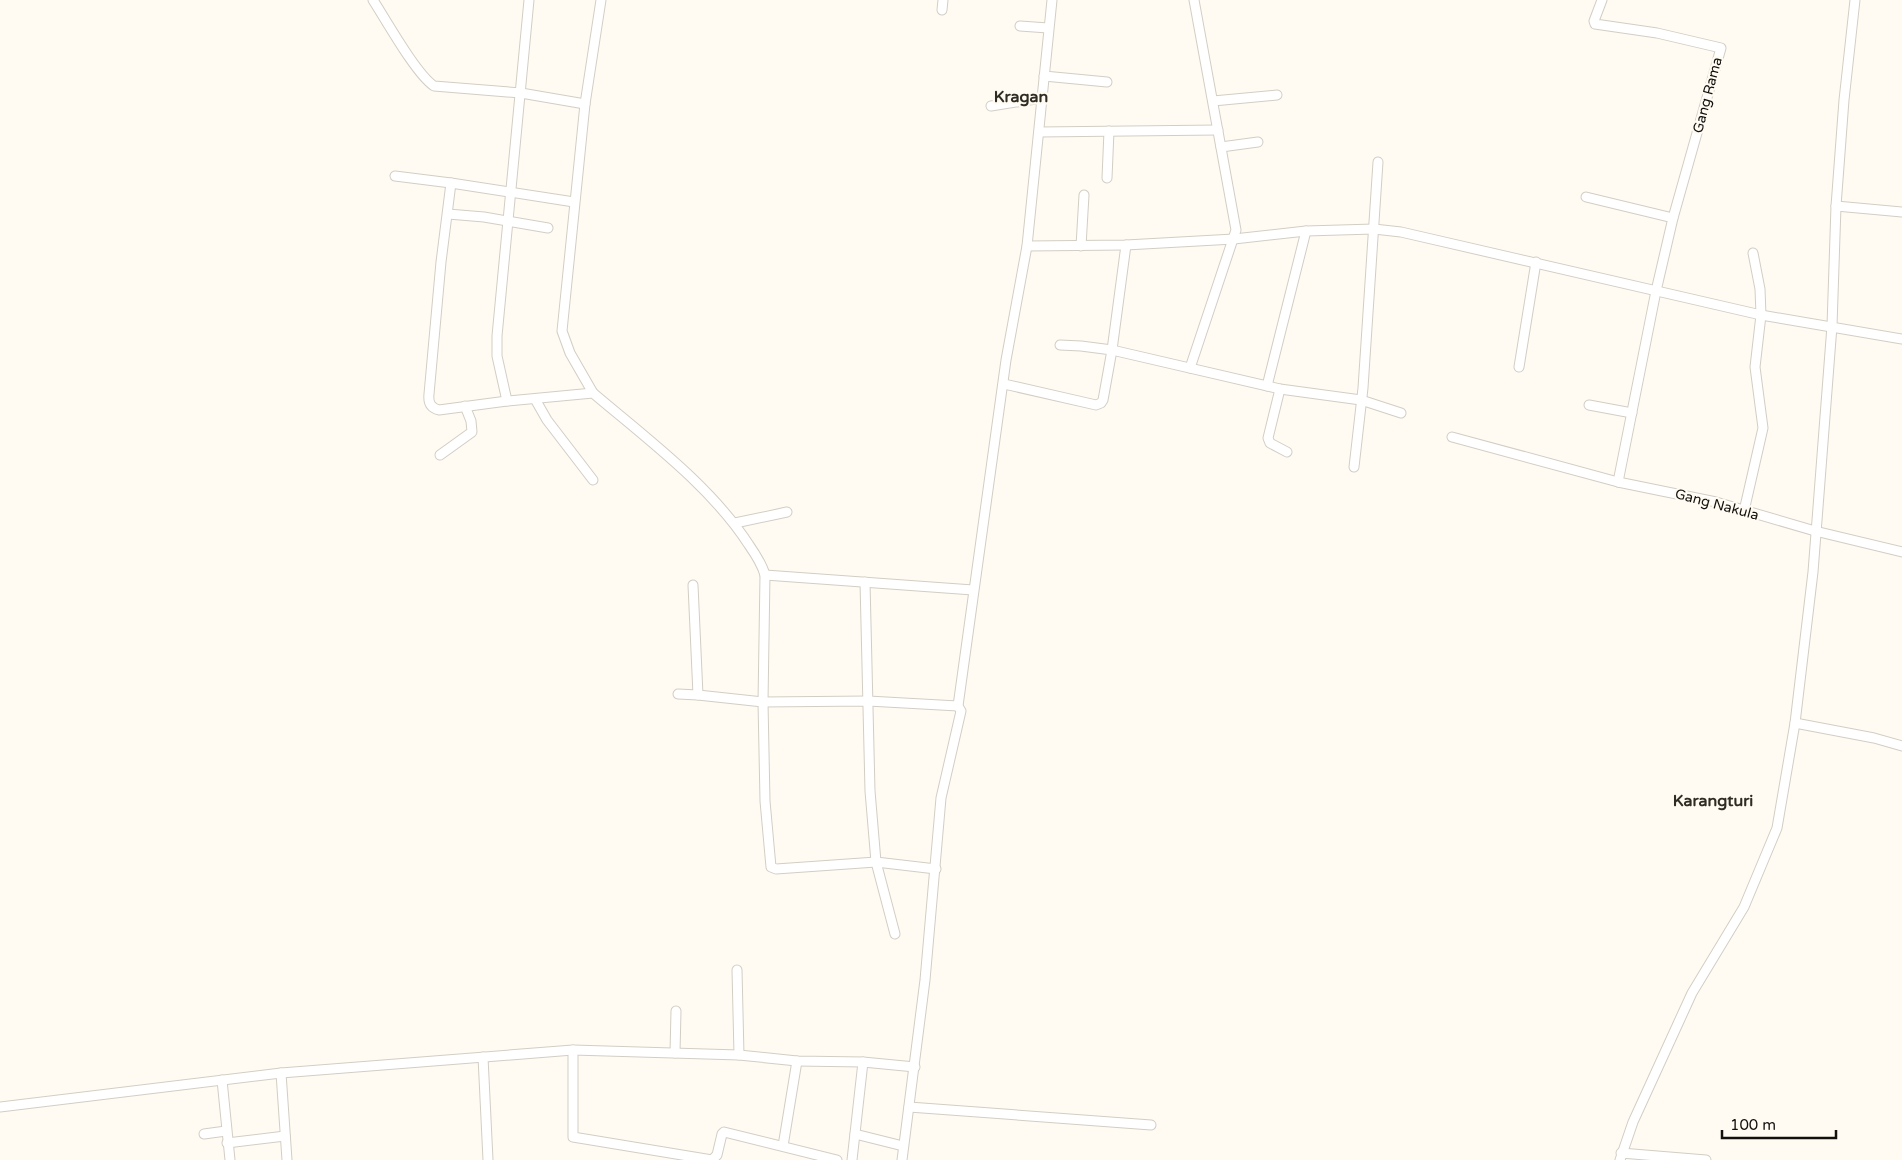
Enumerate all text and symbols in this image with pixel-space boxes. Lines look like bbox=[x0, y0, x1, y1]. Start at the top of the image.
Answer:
street label: Gang Rama bbox=[1689, 55, 1726, 135]
district label: Kragan bbox=[994, 87, 1048, 107]
street label: Gang Nakula bbox=[1673, 485, 1761, 524]
district label: Karangturi bbox=[1673, 791, 1753, 811]
scale bar bbox=[1722, 1108, 1836, 1140]
text: 100 m bbox=[1730, 1116, 1776, 1134]

